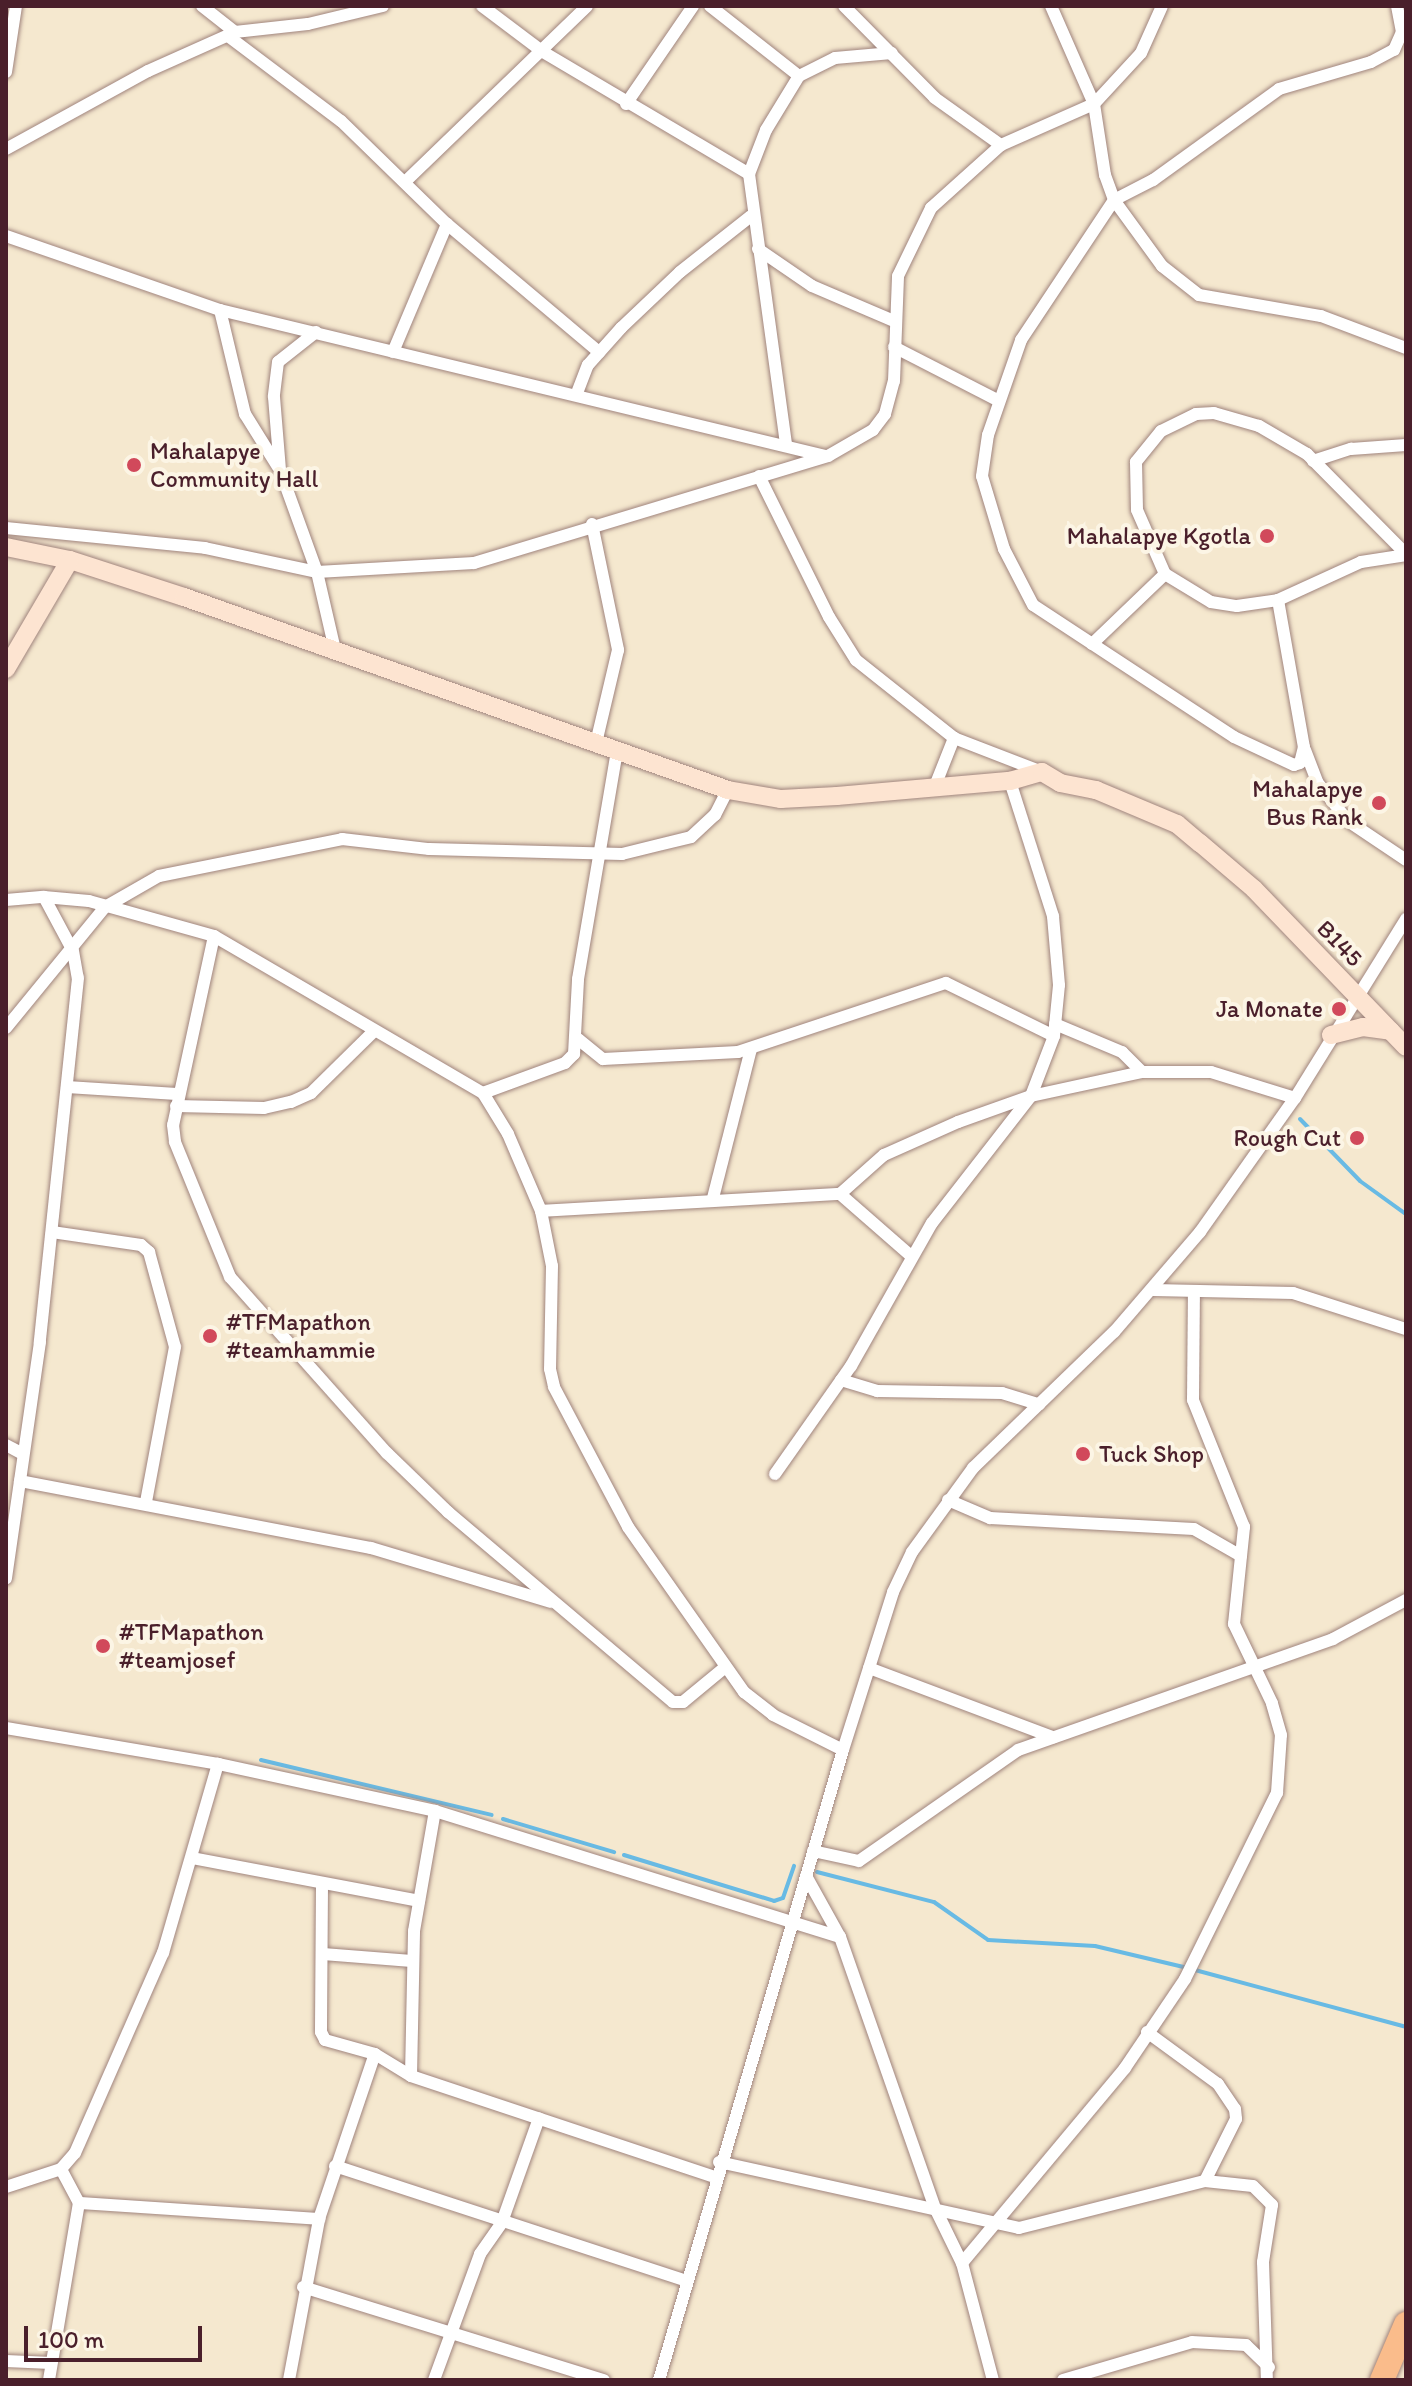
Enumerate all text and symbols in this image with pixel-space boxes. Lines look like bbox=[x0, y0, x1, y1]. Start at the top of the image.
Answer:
place label: Mahalapye Community Hall bbox=[150, 437, 318, 493]
marker: Mahalapye Community Hall bbox=[125, 456, 143, 474]
place label: Mahalapye Kgotla bbox=[1067, 522, 1251, 550]
marker: Mahalapye Kgotla bbox=[1258, 527, 1276, 545]
place label: Mahalapye Bus Rank bbox=[1252, 775, 1363, 831]
marker: Mahalapye Bus Rank bbox=[1370, 794, 1388, 812]
street label: B145 bbox=[1311, 914, 1369, 972]
place label: Ja Monate bbox=[1217, 995, 1323, 1023]
marker: Ja Monate bbox=[1330, 1000, 1348, 1018]
place label: Rough Cut bbox=[1234, 1124, 1341, 1152]
marker: Rough Cut bbox=[1348, 1129, 1366, 1147]
place label: #TFMapathon #teamhammie bbox=[226, 1308, 376, 1364]
marker: #TFMapathon #teamhammie bbox=[201, 1327, 219, 1345]
place label: Tuck Shop bbox=[1099, 1440, 1203, 1468]
marker: Tuck Shop bbox=[1074, 1445, 1092, 1463]
place label: #TFMapathon #teamjosef bbox=[119, 1618, 264, 1674]
marker: #TFMapathon #teamjosef bbox=[94, 1637, 112, 1655]
scale bar bbox=[28, 2310, 206, 2360]
text: 100 m bbox=[38, 2325, 104, 2354]

